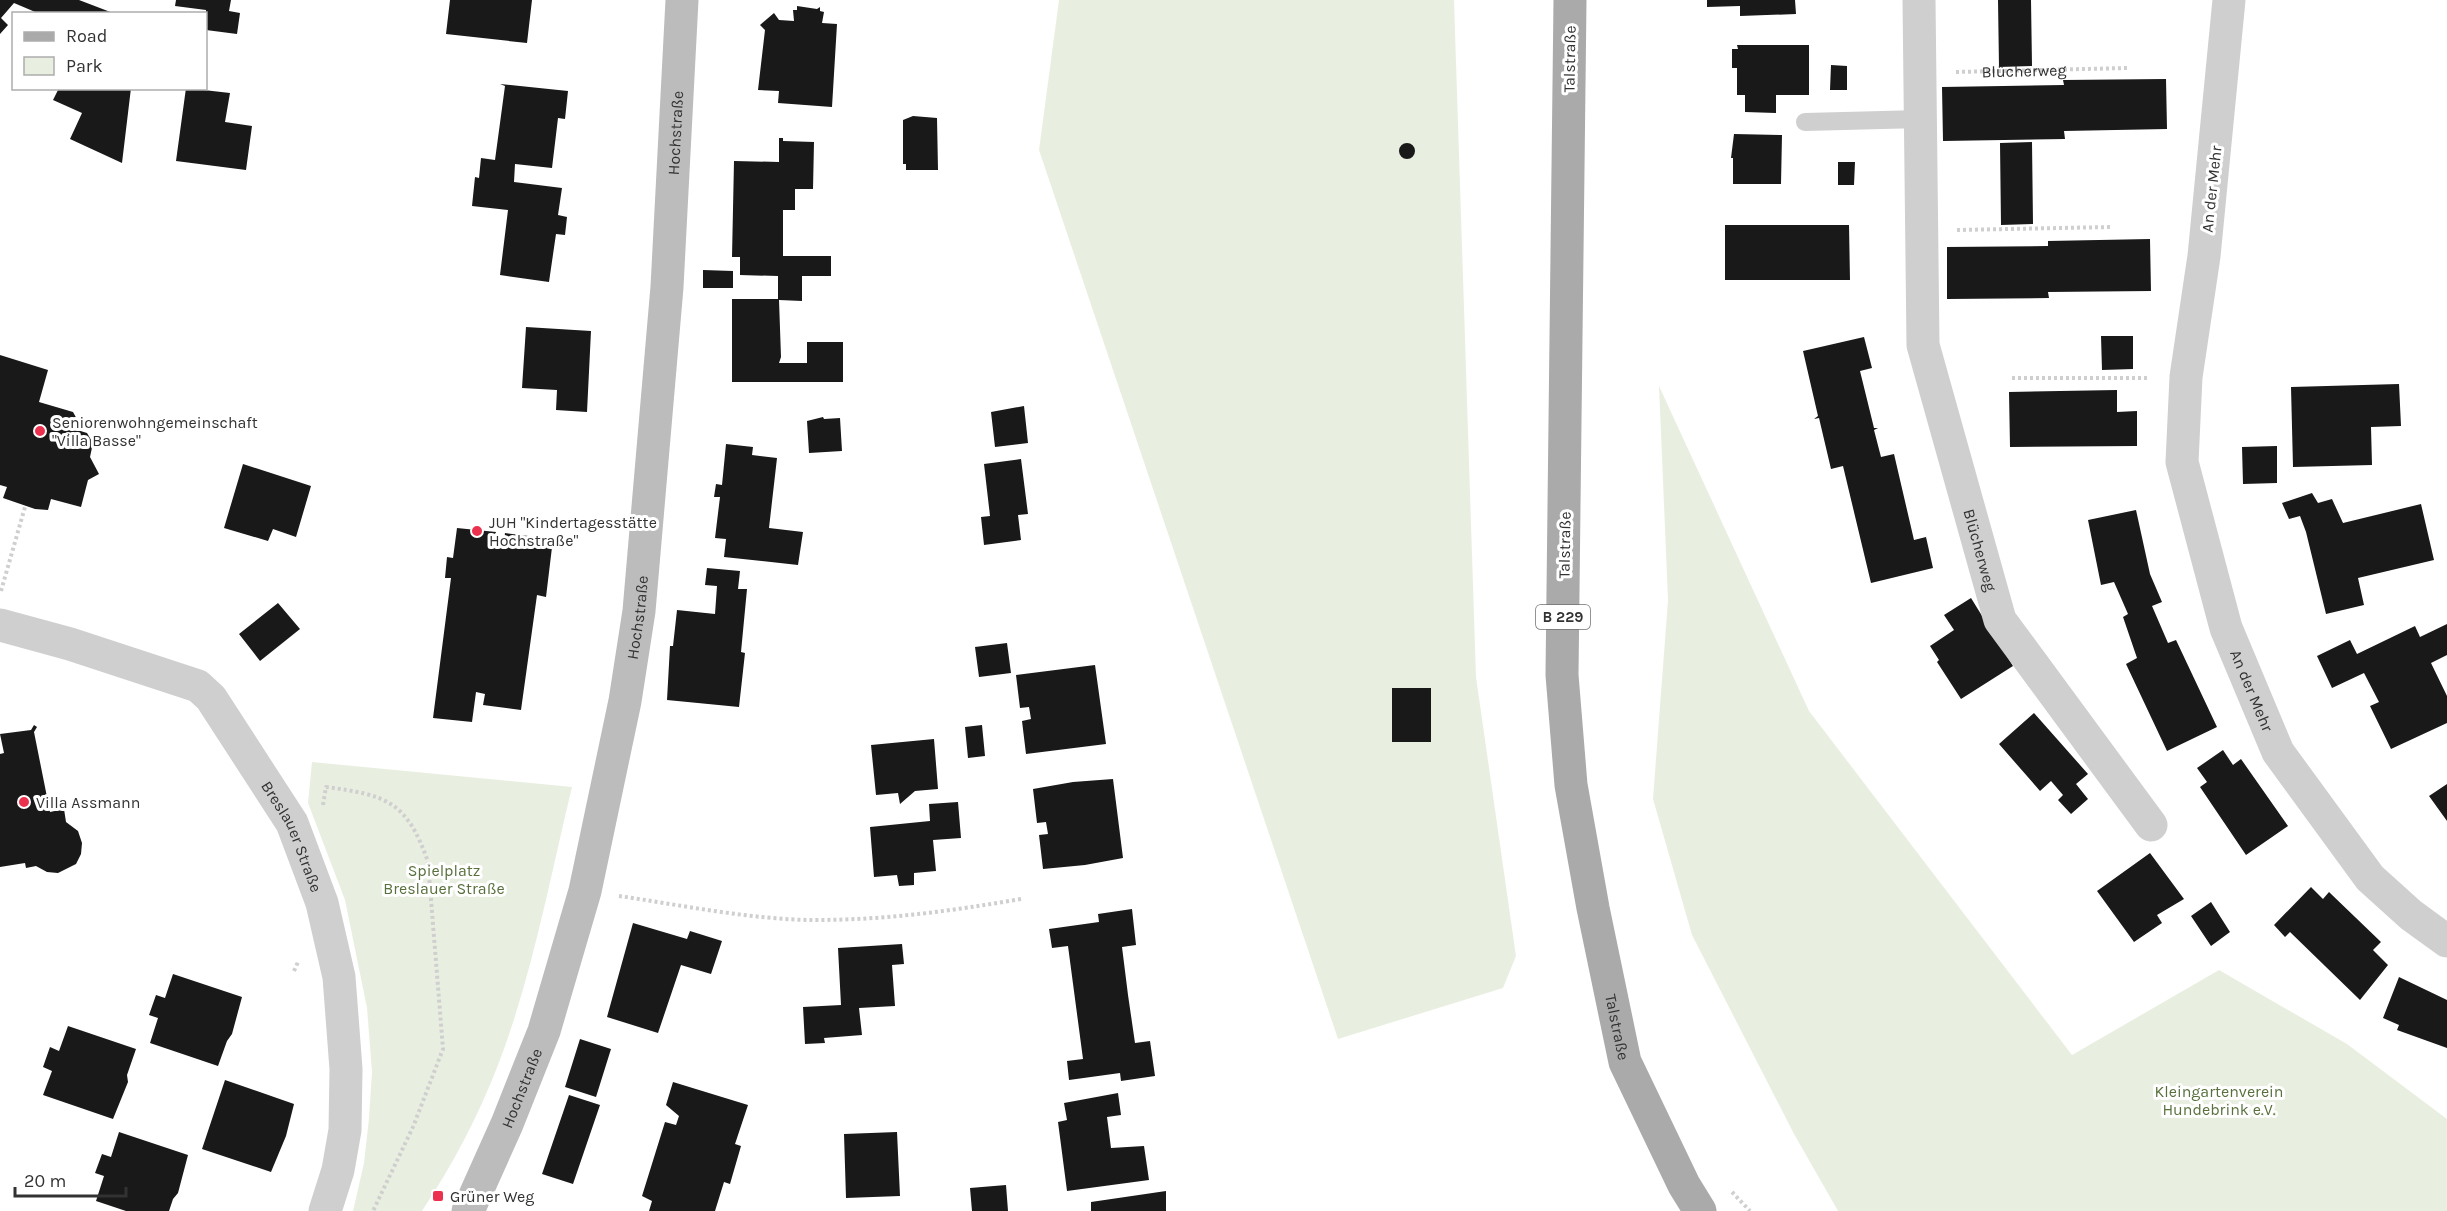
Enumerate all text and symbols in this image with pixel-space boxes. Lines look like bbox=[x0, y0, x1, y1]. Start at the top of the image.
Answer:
legend bbox=[12, 12, 207, 90]
text: Road bbox=[66, 25, 107, 47]
street label: Talstraße bbox=[1559, 25, 1580, 93]
text: Park bbox=[66, 55, 103, 77]
street label: Blücherweg bbox=[1981, 60, 2067, 81]
street label: Hochstraße bbox=[664, 90, 687, 176]
street label: An der Mehr bbox=[2197, 145, 2226, 233]
place label: Seniorenwohngemeinschaft "Villa Basse" bbox=[52, 413, 258, 450]
marker: Seniorenwohngemeinschaft "Villa Basse" bbox=[33, 424, 47, 438]
street label: Blücherweg bbox=[1959, 507, 2001, 594]
street label: Talstraße bbox=[1554, 511, 1575, 579]
place label: JUH "Kindertagesstätte Hochstraße" bbox=[489, 513, 657, 550]
marker: JUH "Kindertagesstätte Hochstraße" bbox=[470, 524, 484, 538]
street label: Hochstraße bbox=[623, 575, 652, 661]
road number: B 229 bbox=[1536, 605, 1590, 629]
street label: An der Mehr bbox=[2226, 647, 2277, 735]
street label: Breslauer Straße bbox=[257, 777, 326, 895]
place label: Villa Assmann bbox=[36, 793, 140, 812]
marker: Villa Assmann bbox=[17, 795, 31, 809]
park label: Spielplatz Breslauer Straße bbox=[383, 861, 505, 898]
street label: Talstraße bbox=[1601, 992, 1633, 1062]
street label: Hochstraße bbox=[497, 1046, 546, 1131]
park label: Kleingartenverein Hundebrink e.V. bbox=[2154, 1082, 2284, 1119]
scale bar bbox=[15, 1160, 126, 1198]
text: 20 m bbox=[24, 1170, 66, 1192]
place label: Grüner Weg bbox=[450, 1187, 534, 1206]
marker: Grüner Weg bbox=[431, 1189, 445, 1203]

